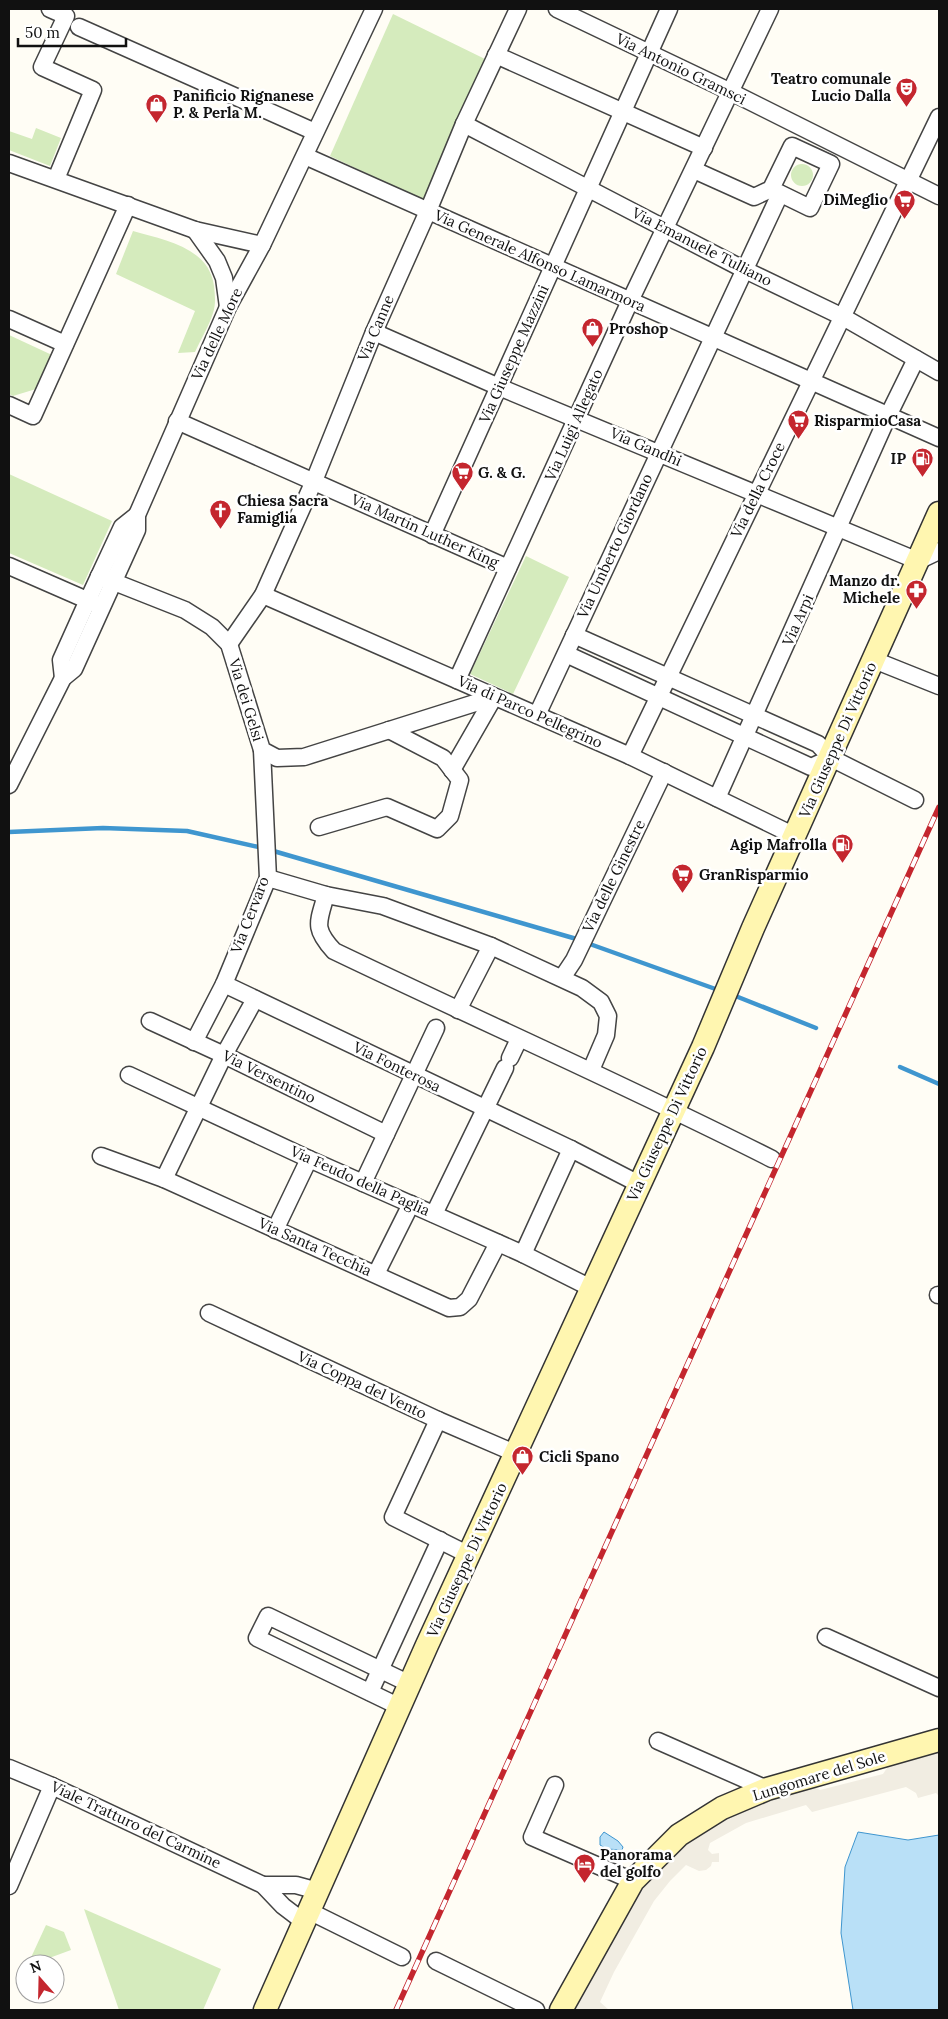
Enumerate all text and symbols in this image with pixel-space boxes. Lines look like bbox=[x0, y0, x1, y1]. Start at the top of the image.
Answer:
scale bar bbox=[18, 15, 125, 47]
text: 50 m bbox=[25, 23, 60, 42]
street label: Via Antonio Gramsci bbox=[612, 28, 749, 108]
place label: Teatro comunale Lucio Dalla bbox=[771, 69, 891, 105]
theatre icon: Teatro comunale Lucio Dalla bbox=[895, 76, 919, 107]
place label: Panificio Rignanese P. & Perla M. bbox=[173, 86, 314, 122]
shop icon: Panificio Rignanese P. & Perla M. bbox=[145, 93, 169, 124]
supermarket icon: DiMeglio bbox=[892, 188, 916, 219]
place label: DiMeglio bbox=[823, 190, 888, 209]
street label: Via Emanuele Tulliano bbox=[628, 203, 776, 290]
street label: Via Generale Alfonso Lamarmora bbox=[431, 205, 649, 316]
street label: Via Giuseppe Mazzini bbox=[474, 282, 553, 427]
street label: Via delle More bbox=[186, 285, 246, 384]
street label: Via Canne bbox=[353, 292, 398, 365]
shop icon: Proshop bbox=[581, 317, 605, 348]
place label: Proshop bbox=[609, 319, 668, 338]
street label: Via Luigi Allegato bbox=[540, 366, 607, 485]
supermarket icon: RisparmioCasa bbox=[786, 409, 810, 440]
place label: RisparmioCasa bbox=[814, 411, 921, 430]
street label: Via Gandhi bbox=[607, 423, 685, 470]
street label: Via della Croce bbox=[726, 439, 789, 542]
fuel station icon: IP bbox=[910, 447, 934, 478]
place label: IP bbox=[891, 449, 906, 468]
supermarket icon: G. & G. bbox=[450, 461, 474, 492]
place label: G. & G. bbox=[478, 463, 526, 482]
street label: Via Umberto Giordano bbox=[572, 470, 657, 622]
street label: Via Martin Luther King bbox=[348, 489, 503, 572]
place label: Chiesa Sacra Famiglia bbox=[237, 491, 328, 527]
church icon: Chiesa Sacra Famiglia bbox=[209, 498, 233, 529]
place label: Manzo dr. Michele bbox=[829, 571, 900, 607]
pharmacy icon: Manzo dr. Michele bbox=[904, 578, 928, 609]
street label: Via Arpi bbox=[777, 591, 817, 649]
street label: Via dei Gelsi bbox=[225, 655, 268, 744]
street label: Via Giuseppe Di Vittorio bbox=[794, 659, 881, 822]
street label: Via di Parco Pellegrino bbox=[454, 671, 606, 752]
street label: Via delle Ginestre bbox=[578, 816, 649, 936]
fuel station icon: Agip Mafrolla bbox=[831, 833, 855, 864]
place label: Agip Mafrolla bbox=[730, 835, 827, 854]
supermarket icon: GranRisparmio bbox=[671, 863, 695, 894]
place label: GranRisparmio bbox=[699, 865, 809, 884]
street label: Via Cervaro bbox=[226, 873, 273, 957]
street label: Via Fonterosa bbox=[349, 1037, 444, 1096]
street label: Via Giuseppe Di Vittorio bbox=[622, 1043, 711, 1205]
street label: Via Versentino bbox=[219, 1045, 319, 1107]
street label: Via Feudo della Paglia bbox=[287, 1141, 433, 1220]
street label: Via Santa Tecchia bbox=[255, 1213, 375, 1280]
street label: Via Coppa del Vento bbox=[294, 1346, 430, 1423]
shop icon: Cicli Spano bbox=[511, 1445, 535, 1476]
place label: Cicli Spano bbox=[539, 1447, 620, 1466]
street label: Via Giuseppe Di Vittorio bbox=[422, 1479, 511, 1641]
street label: Lungomare del Sole bbox=[750, 1746, 888, 1805]
street label: Viale Tratturo del Carmine bbox=[47, 1776, 224, 1872]
place label: Panorama del golfo bbox=[600, 1845, 672, 1881]
hotel icon: Panorama del golfo bbox=[572, 1852, 596, 1883]
north arrow bbox=[15, 1954, 65, 2004]
text: N bbox=[27, 1956, 44, 1977]

